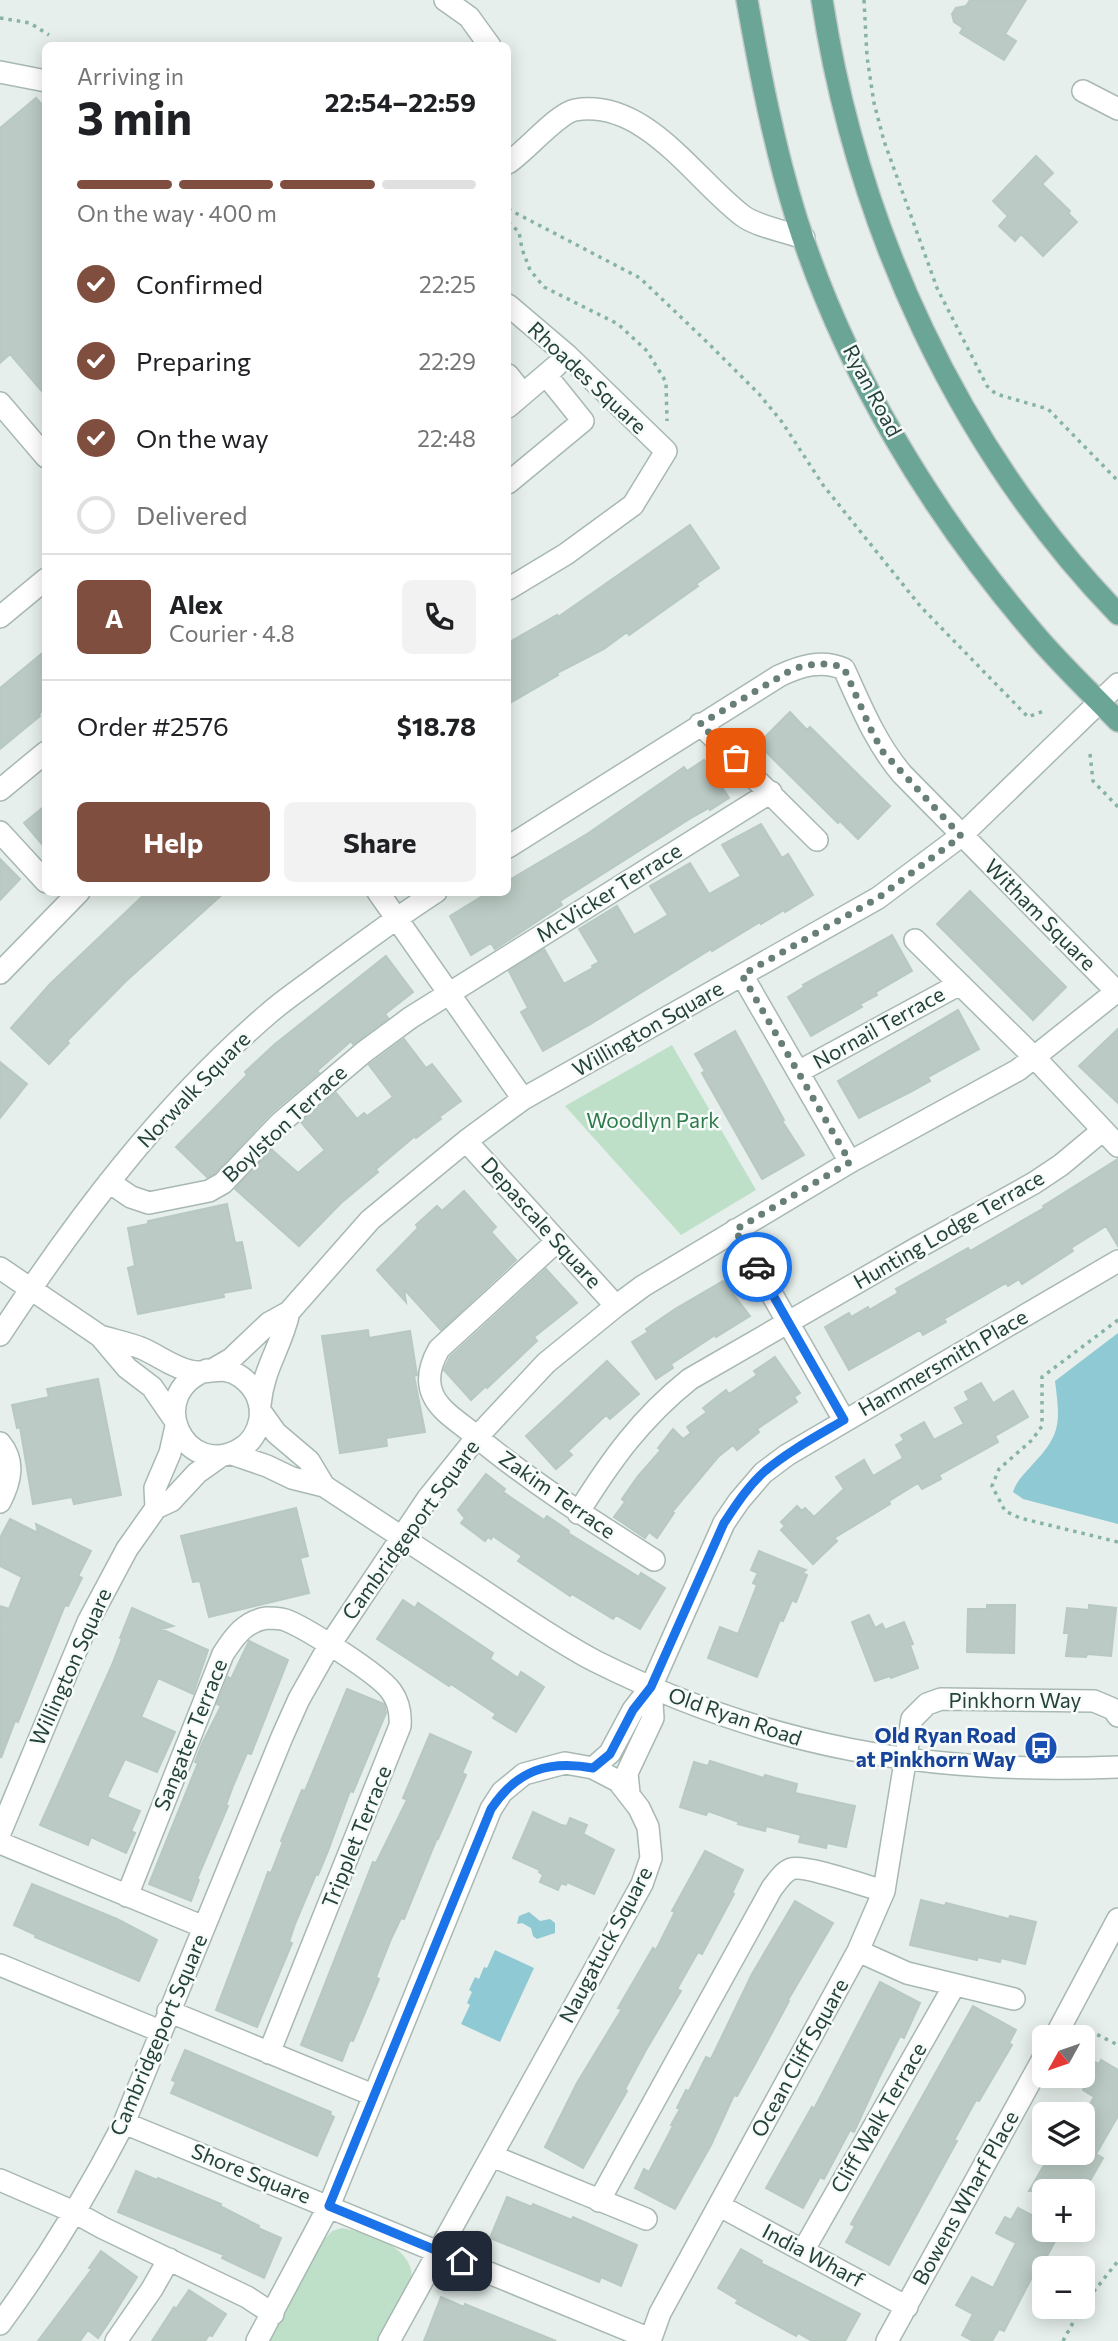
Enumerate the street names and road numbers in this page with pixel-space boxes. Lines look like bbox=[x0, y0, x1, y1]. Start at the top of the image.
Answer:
street label: Rhoades Square bbox=[524, 316, 652, 438]
street label: Ryan Road bbox=[839, 340, 908, 441]
street label: McVicker Terrace bbox=[531, 837, 686, 947]
street label: Witham Square bbox=[980, 853, 1102, 975]
street label: Willington Square bbox=[567, 974, 727, 1081]
street label: Nornail Terrace bbox=[808, 980, 948, 1073]
street label: Norwalk Square bbox=[131, 1026, 255, 1152]
street label: Boylston Terrace bbox=[217, 1059, 351, 1187]
street label: Depascale Square bbox=[477, 1151, 608, 1293]
street label: Hunting Lodge Terrace bbox=[849, 1164, 1048, 1293]
street label: Hammersmith Place bbox=[853, 1303, 1031, 1420]
street label: Cambridgeport Square bbox=[336, 1434, 484, 1624]
street label: Zakim Terrace bbox=[495, 1444, 621, 1543]
street label: Willington Square bbox=[24, 1584, 116, 1749]
street label: Sangater Terrace bbox=[148, 1655, 231, 1814]
street label: Old Ryan Road bbox=[666, 1681, 805, 1750]
street label: Pinkhorn Way bbox=[949, 1687, 1082, 1712]
street label: Tripplet Terrace bbox=[316, 1762, 396, 1911]
street label: Naugatuck Square bbox=[553, 1862, 656, 2027]
street label: Cambridgeport Square bbox=[104, 1930, 211, 2139]
street label: Ocean Cliff Square bbox=[745, 1974, 853, 2141]
street label: Cliff Walk Terrace bbox=[825, 2038, 931, 2197]
street label: Bowens Wharf Place bbox=[906, 2106, 1023, 2289]
street label: Shore Square bbox=[188, 2137, 315, 2208]
street label: India Wharf bbox=[759, 2217, 869, 2292]

